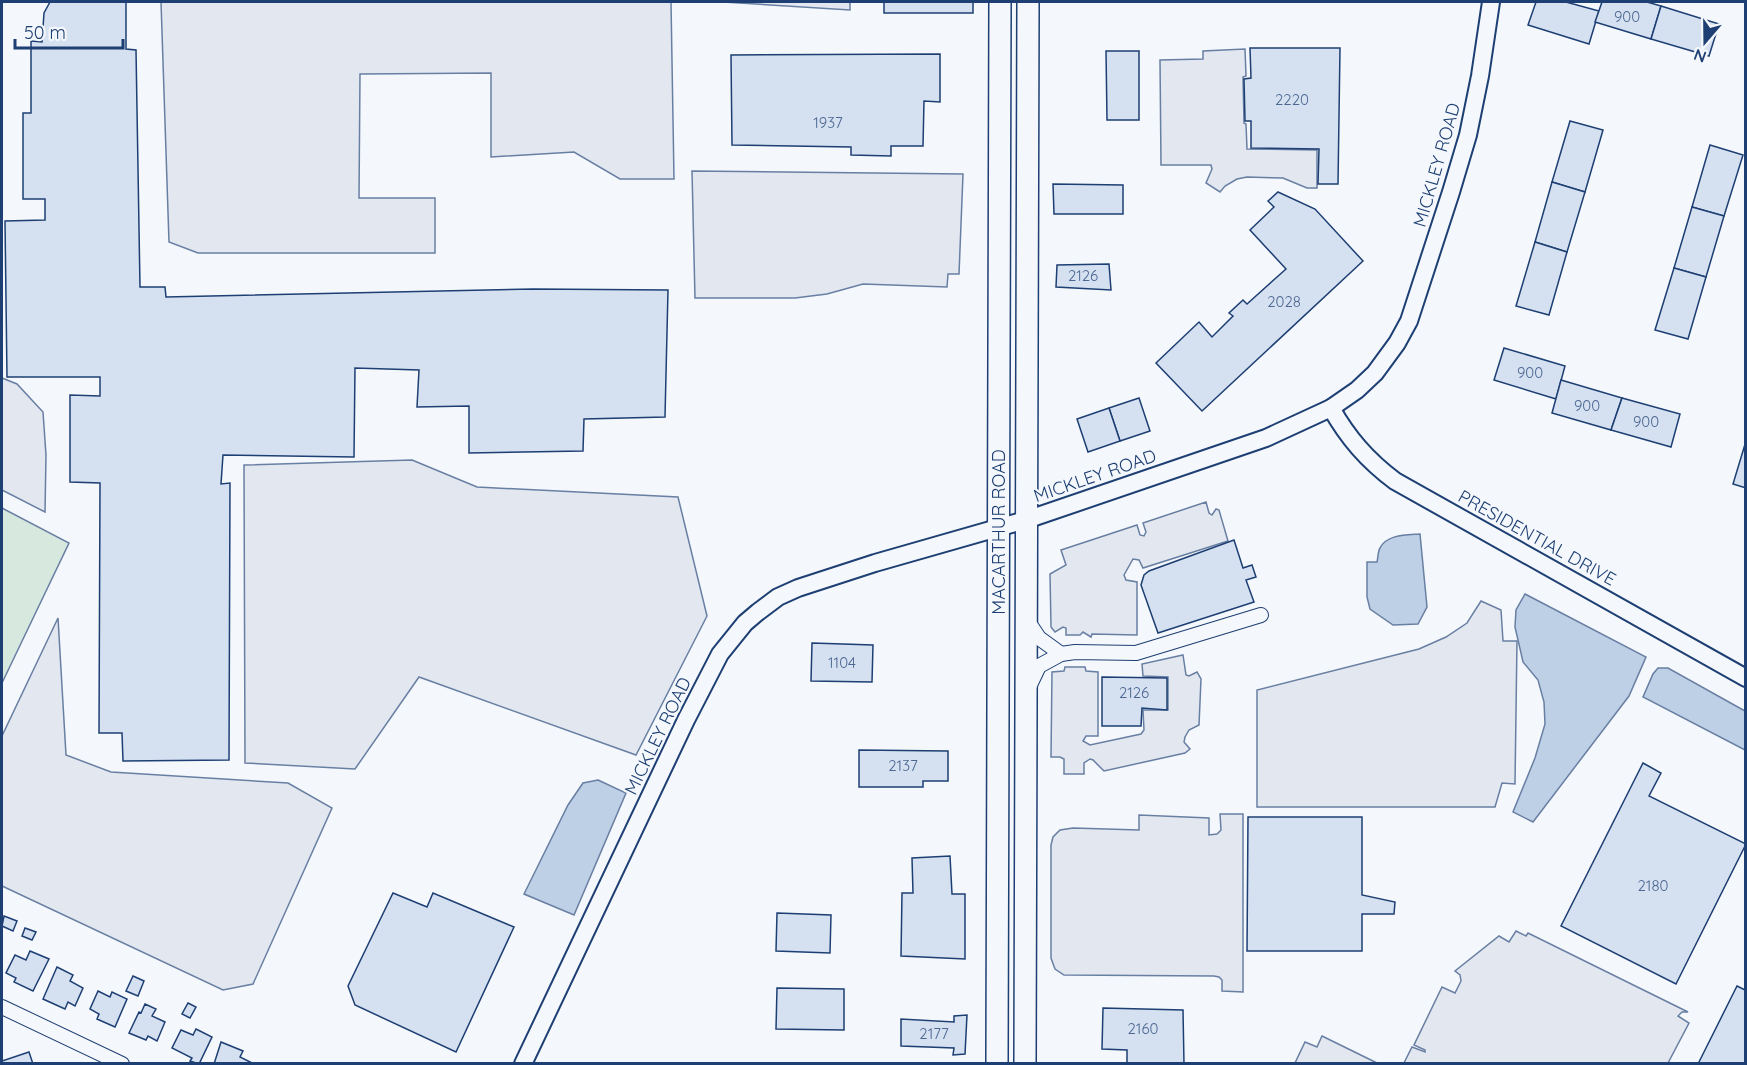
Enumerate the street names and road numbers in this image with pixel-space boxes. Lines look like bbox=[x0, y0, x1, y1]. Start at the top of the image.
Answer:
street label: MICKLEY ROAD bbox=[1408, 100, 1465, 230]
street label: MICKLEY ROAD bbox=[1030, 444, 1159, 507]
street label: MACARTHUR ROAD bbox=[987, 449, 1010, 615]
street label: PRESIDENTIAL DRIVE bbox=[1454, 485, 1620, 591]
street label: MICKLEY ROAD bbox=[619, 673, 696, 798]

